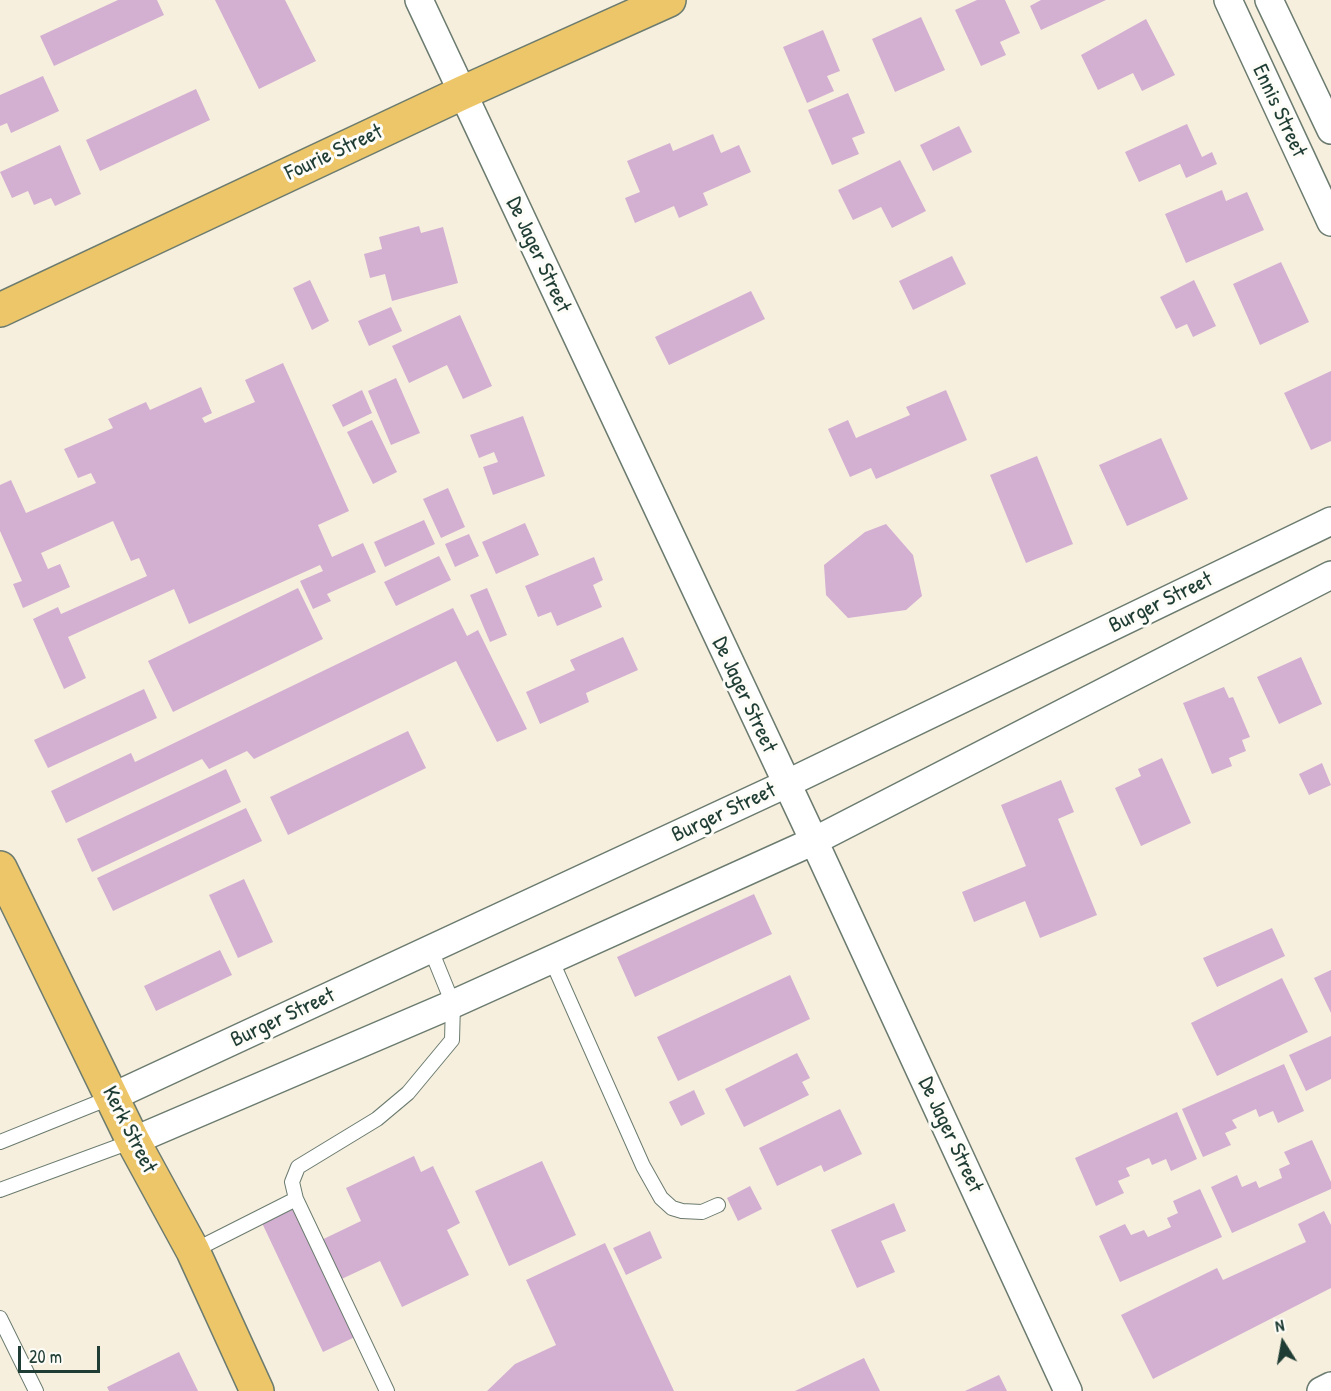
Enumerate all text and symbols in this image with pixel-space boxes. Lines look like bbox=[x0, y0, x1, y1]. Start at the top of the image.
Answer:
street label: Ennis Street bbox=[1246, 60, 1312, 162]
street label: Fourie Street bbox=[281, 119, 387, 187]
street label: De Jager Street bbox=[500, 193, 576, 317]
street label: Burger Street bbox=[1105, 567, 1217, 639]
street label: De Jager Street bbox=[706, 633, 782, 757]
street label: Burger Street bbox=[668, 777, 780, 849]
street label: Burger Street bbox=[227, 982, 339, 1054]
street label: De Jager Street bbox=[912, 1073, 988, 1197]
street label: Kerk Street bbox=[96, 1082, 162, 1178]
north arrow bbox=[1253, 1313, 1313, 1373]
text: N bbox=[1273, 1314, 1286, 1337]
scale bar bbox=[21, 1334, 104, 1372]
text: 20 m bbox=[29, 1344, 62, 1369]

